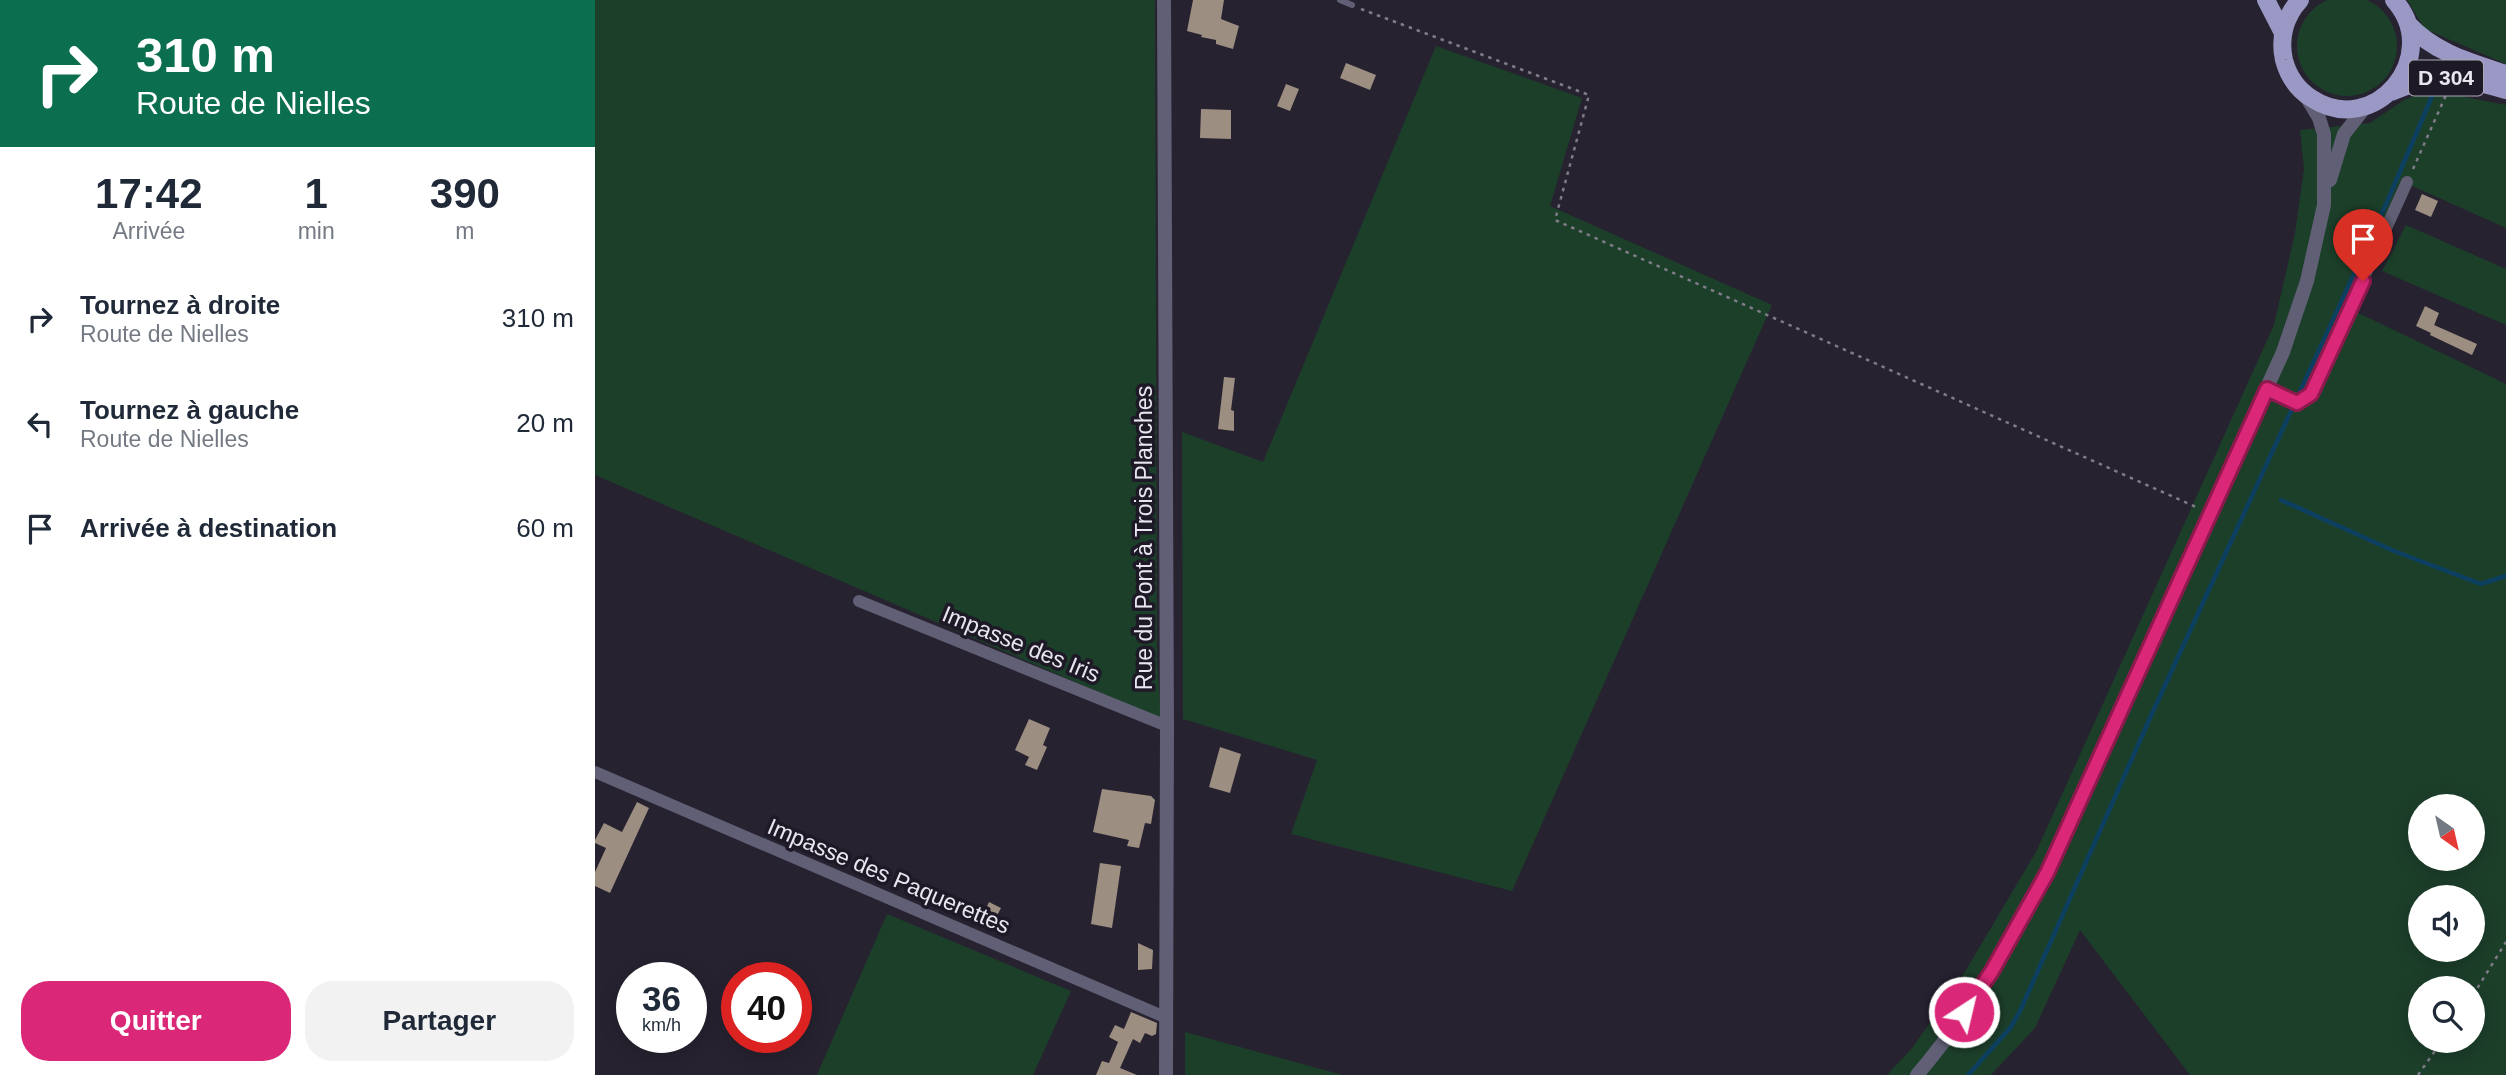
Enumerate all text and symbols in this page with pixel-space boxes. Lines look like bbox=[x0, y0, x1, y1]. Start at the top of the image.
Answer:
icon: right bbox=[21, 28, 112, 119]
text: 310 m bbox=[136, 28, 275, 82]
road number: D 304 bbox=[2409, 60, 2483, 96]
text: Route de Nielles bbox=[136, 85, 371, 121]
text: 17:42 bbox=[95, 170, 203, 217]
text: 1 bbox=[304, 170, 328, 217]
text: 390 bbox=[430, 170, 500, 217]
pin bbox=[2333, 209, 2393, 281]
text: Arrivée bbox=[112, 218, 185, 244]
text: min bbox=[298, 218, 335, 244]
text: m bbox=[455, 218, 474, 244]
icon: arrive bbox=[2344, 220, 2382, 258]
text: Tournez à droite bbox=[80, 290, 280, 320]
icon: right bbox=[21, 300, 59, 338]
text: 310 m bbox=[502, 303, 574, 333]
text: Route de Nielles bbox=[80, 321, 249, 347]
street label: Rue du Pont à Trois Planches bbox=[1131, 386, 1157, 690]
text: Tournez à gauche bbox=[80, 395, 299, 425]
icon: left bbox=[21, 405, 59, 443]
text: 20 m bbox=[516, 408, 574, 438]
text: Route de Nielles bbox=[80, 426, 249, 452]
icon: arrive bbox=[21, 510, 59, 548]
text: Arrivée à destination bbox=[80, 513, 337, 543]
text: 60 m bbox=[516, 513, 574, 543]
street label: Impasse des Iris bbox=[939, 601, 1103, 687]
north arrow bbox=[2408, 794, 2485, 872]
map controls bbox=[2408, 794, 2485, 1053]
street label: Impasse des Paquerettes bbox=[764, 813, 1014, 939]
button: sound bbox=[2408, 885, 2485, 962]
speed limit sign: 40 bbox=[721, 962, 812, 1053]
position arrow bbox=[1927, 975, 2001, 1049]
button: search bbox=[2408, 976, 2485, 1053]
text: 36 bbox=[642, 979, 681, 1018]
button: Quitter bbox=[21, 981, 291, 1061]
button: Partager bbox=[305, 981, 574, 1061]
text: km/h bbox=[642, 1015, 681, 1035]

